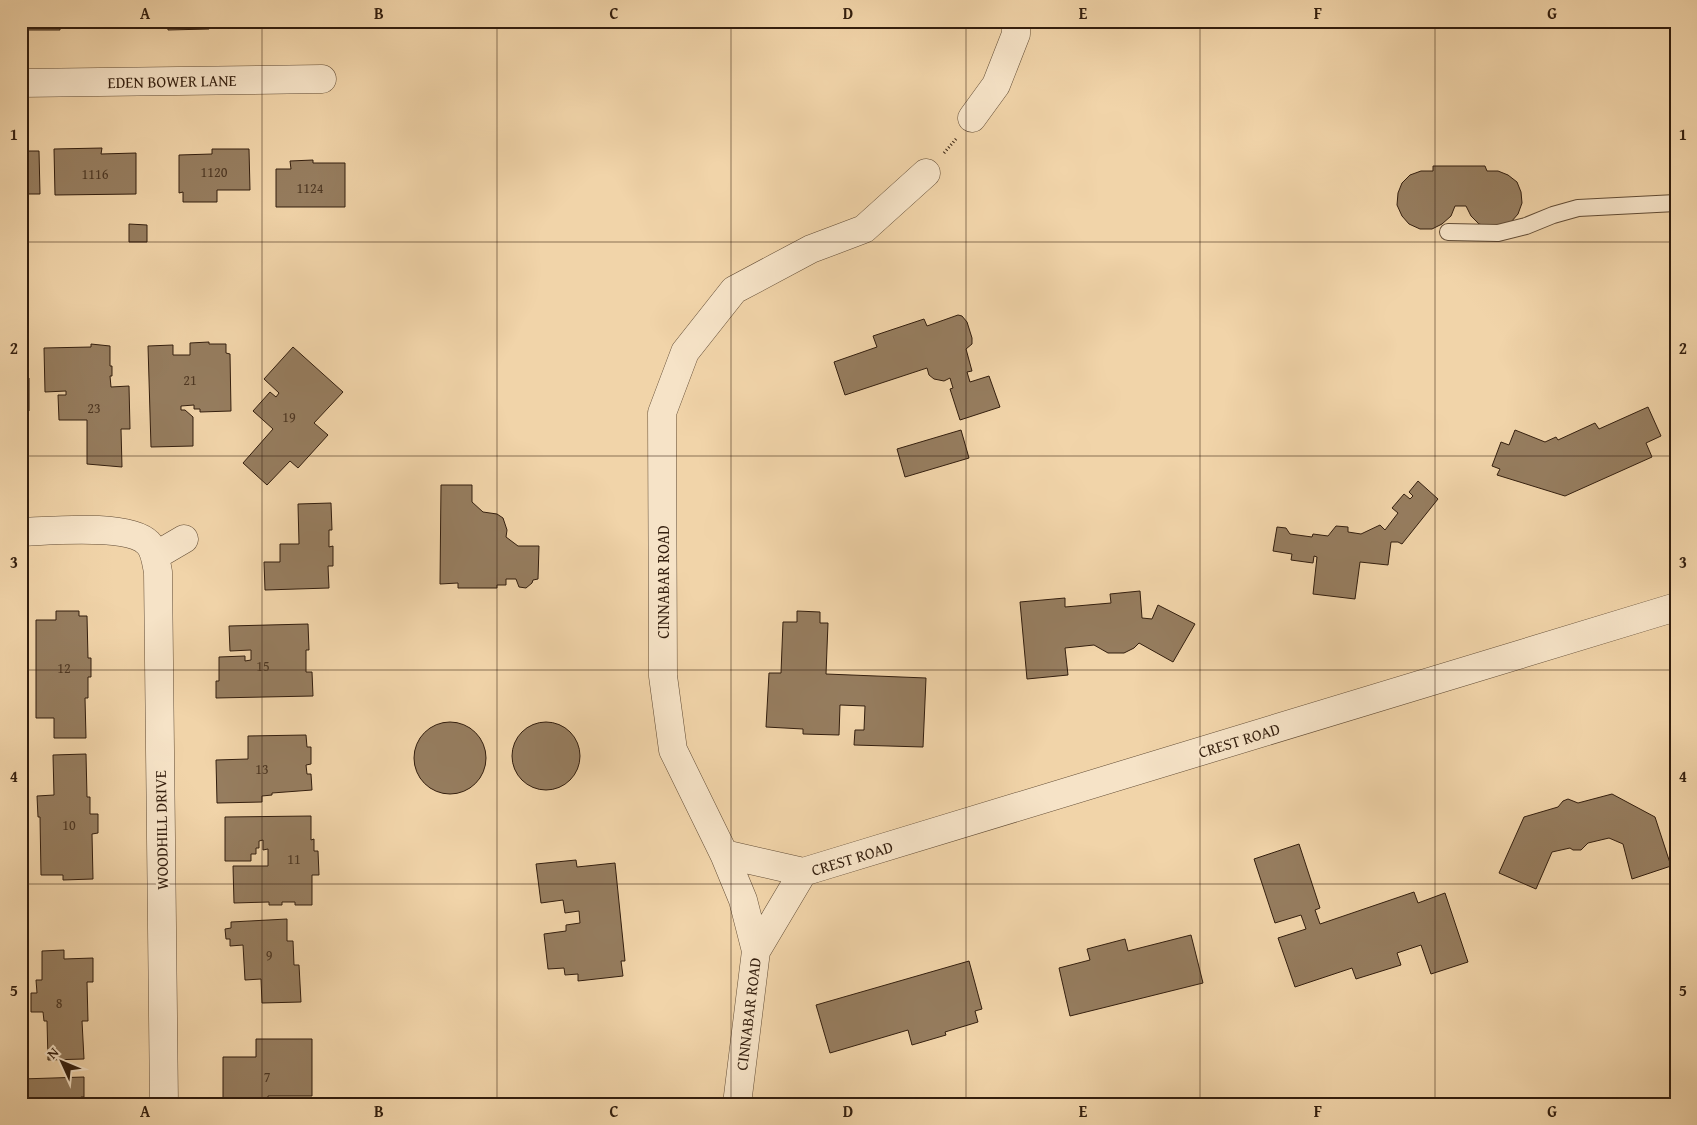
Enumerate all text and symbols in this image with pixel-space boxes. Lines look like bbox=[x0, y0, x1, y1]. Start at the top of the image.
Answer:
text: A bbox=[140, 1, 151, 25]
text: B bbox=[374, 1, 384, 25]
text: C bbox=[609, 1, 619, 25]
text: D bbox=[843, 1, 853, 25]
text: E bbox=[1079, 1, 1088, 25]
text: F bbox=[1314, 1, 1322, 25]
text: G bbox=[1547, 1, 1557, 25]
street label: EDEN BOWER LANE bbox=[107, 68, 237, 94]
text: 1 bbox=[10, 122, 18, 146]
text: 1 bbox=[1679, 122, 1687, 146]
house number: 1120 bbox=[201, 162, 228, 182]
house number: 1116 bbox=[82, 164, 109, 184]
house number: 1124 bbox=[297, 178, 324, 198]
text: 2 bbox=[10, 336, 18, 360]
text: 2 bbox=[1679, 336, 1687, 360]
house number: 21 bbox=[183, 370, 197, 390]
house number: 23 bbox=[87, 398, 101, 418]
house number: 19 bbox=[282, 407, 296, 427]
street label: CINNABAR ROAD bbox=[651, 525, 675, 639]
text: 3 bbox=[10, 550, 18, 574]
text: 3 bbox=[1679, 550, 1687, 574]
house number: 15 bbox=[256, 656, 270, 676]
house number: 12 bbox=[57, 658, 71, 678]
street label: CREST ROAD bbox=[1195, 716, 1283, 764]
house number: 13 bbox=[255, 759, 269, 779]
text: 4 bbox=[10, 764, 18, 788]
text: 4 bbox=[1679, 764, 1687, 788]
street label: WOODHILL DRIVE bbox=[148, 770, 174, 890]
house number: 10 bbox=[62, 815, 76, 835]
street label: CREST ROAD bbox=[808, 834, 896, 882]
house number: 11 bbox=[287, 849, 301, 869]
house number: 9 bbox=[266, 945, 273, 965]
street label: CINNABAR ROAD bbox=[729, 956, 767, 1072]
text: 5 bbox=[10, 978, 18, 1002]
text: 5 bbox=[1679, 978, 1687, 1002]
house number: 8 bbox=[56, 993, 63, 1013]
north arrow bbox=[38, 1038, 88, 1088]
text: N bbox=[42, 1042, 64, 1063]
house number: 7 bbox=[264, 1067, 271, 1087]
text: A bbox=[140, 1099, 151, 1123]
text: B bbox=[374, 1099, 384, 1123]
text: C bbox=[609, 1099, 619, 1123]
text: D bbox=[843, 1099, 853, 1123]
text: E bbox=[1079, 1099, 1088, 1123]
text: F bbox=[1314, 1099, 1322, 1123]
text: G bbox=[1547, 1099, 1557, 1123]

